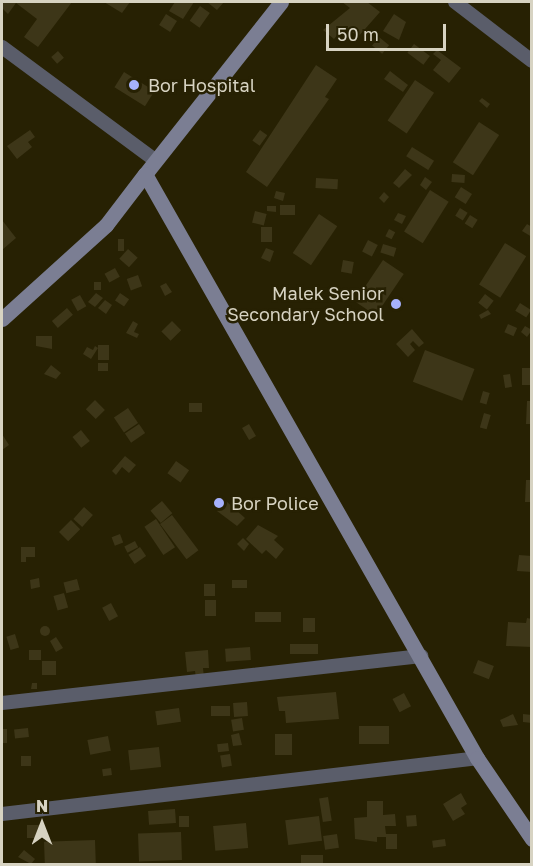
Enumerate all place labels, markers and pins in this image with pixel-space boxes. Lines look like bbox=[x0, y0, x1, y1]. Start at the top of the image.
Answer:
place label: Bor Hospital bbox=[148, 74, 255, 96]
marker: Bor Hospital bbox=[125, 76, 143, 94]
place label: Malek Senior Secondary School bbox=[227, 283, 384, 326]
marker: Malek Senior Secondary School bbox=[389, 297, 403, 311]
place label: Bor Police bbox=[231, 492, 319, 514]
marker: Bor Police bbox=[212, 496, 226, 510]

